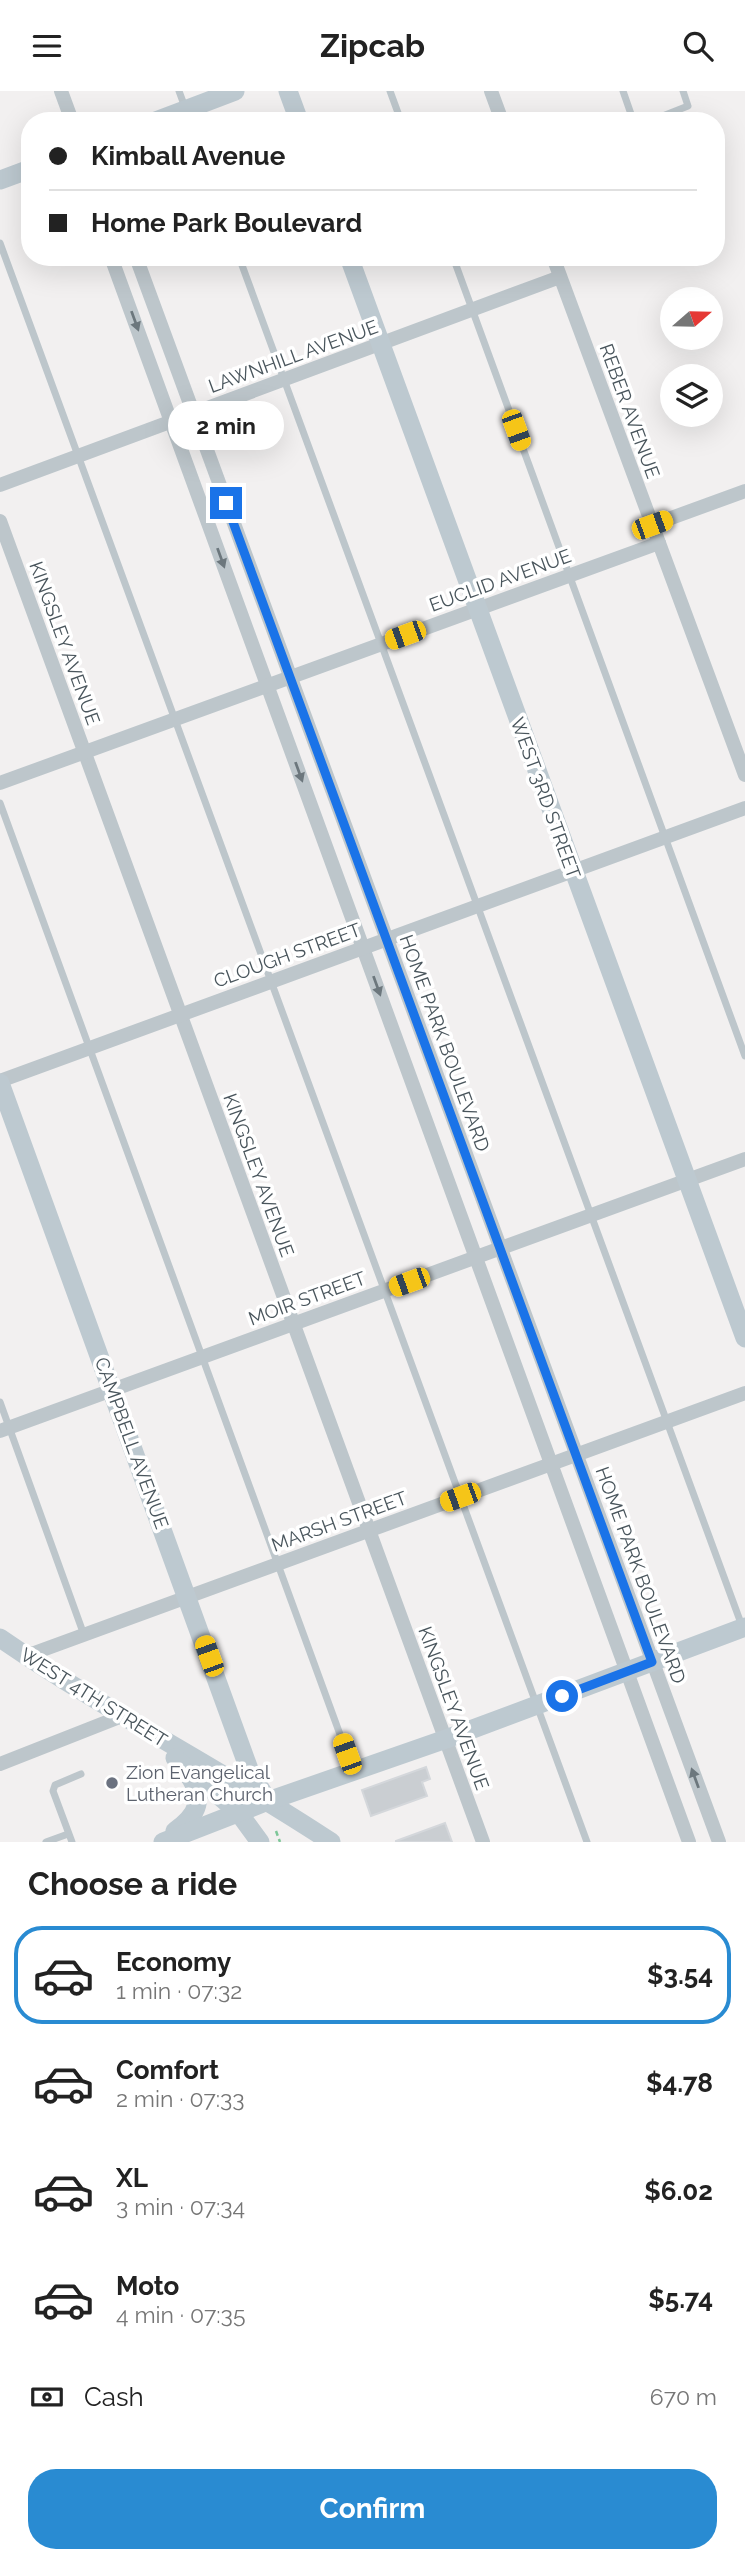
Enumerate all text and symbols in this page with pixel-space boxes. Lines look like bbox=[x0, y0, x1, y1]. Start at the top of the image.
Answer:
icon: menu bbox=[28, 27, 66, 65]
text: Zipcab bbox=[320, 27, 425, 64]
icon: search bbox=[679, 27, 717, 65]
text: Kimball Avenue bbox=[91, 141, 285, 171]
text: Home Park Boulevard bbox=[91, 208, 362, 238]
north arrow bbox=[660, 287, 723, 350]
map controls bbox=[660, 287, 723, 427]
one-way arrow bbox=[129, 311, 140, 332]
street label: LAWNHILL AVENUE bbox=[205, 315, 381, 397]
street label: REBER AVENUE bbox=[595, 341, 665, 481]
button: layers bbox=[660, 364, 723, 427]
callout: 2 min bbox=[168, 401, 284, 451]
car bbox=[499, 407, 534, 453]
text: 2 min bbox=[196, 412, 256, 439]
route end bbox=[210, 487, 242, 519]
car bbox=[629, 508, 676, 542]
street label: EUCLID AVENUE bbox=[426, 544, 574, 616]
one-way arrow bbox=[216, 548, 227, 569]
street label: KINGSLEY AVENUE bbox=[25, 558, 105, 728]
car bbox=[382, 618, 429, 652]
street label: WEST 3RD STREET bbox=[507, 714, 586, 882]
one-way arrow bbox=[294, 761, 305, 782]
street label: CLOUGH STREET bbox=[210, 918, 364, 992]
street label: HOME PARK BOULEVARD bbox=[396, 932, 494, 1154]
one-way arrow bbox=[372, 975, 383, 996]
street label: KINGSLEY AVENUE bbox=[219, 1090, 299, 1260]
car bbox=[386, 1265, 433, 1299]
street label: MOIR STREET bbox=[245, 1266, 369, 1329]
street label: CAMPBELL AVENUE bbox=[91, 1354, 173, 1532]
street label: HOME PARK BOULEVARD bbox=[592, 1464, 690, 1686]
car bbox=[437, 1480, 484, 1514]
street label: MARSH STREET bbox=[268, 1486, 410, 1556]
street label: KINGSLEY AVENUE bbox=[414, 1623, 494, 1793]
car bbox=[192, 1633, 227, 1679]
street label: WEST 4TH STREET bbox=[17, 1643, 172, 1751]
route start bbox=[546, 1680, 578, 1712]
car bbox=[330, 1731, 365, 1777]
place label: Zion Evangelical Lutheran Church bbox=[126, 1761, 273, 1805]
one-way arrow bbox=[689, 1767, 700, 1788]
marker: Zion Evangelical Lutheran Church bbox=[104, 1775, 120, 1791]
text: Choose a ride bbox=[28, 1865, 237, 1902]
icon: car bbox=[32, 1944, 95, 2007]
text: Economy bbox=[116, 1947, 231, 1977]
text: $3.54 bbox=[647, 1960, 713, 1990]
text: 1 min · 07:32 bbox=[116, 1977, 242, 2004]
icon: car bbox=[32, 2052, 95, 2115]
text: Comfort bbox=[116, 2055, 219, 2085]
text: $4.78 bbox=[646, 2068, 713, 2098]
text: 2 min · 07:33 bbox=[116, 2085, 245, 2112]
icon: car bbox=[32, 2160, 95, 2223]
text: XL bbox=[116, 2163, 148, 2193]
text: $6.02 bbox=[644, 2176, 713, 2206]
text: 3 min · 07:34 bbox=[116, 2193, 245, 2220]
icon: car bbox=[32, 2268, 95, 2331]
text: Moto bbox=[116, 2271, 179, 2301]
text: $5.74 bbox=[648, 2284, 713, 2314]
text: 4 min · 07:35 bbox=[116, 2301, 245, 2328]
icon: cash bbox=[28, 2378, 66, 2416]
text: Cash bbox=[84, 2382, 144, 2412]
text: 670 m bbox=[650, 2383, 717, 2410]
button: Confirm bbox=[28, 2469, 717, 2549]

